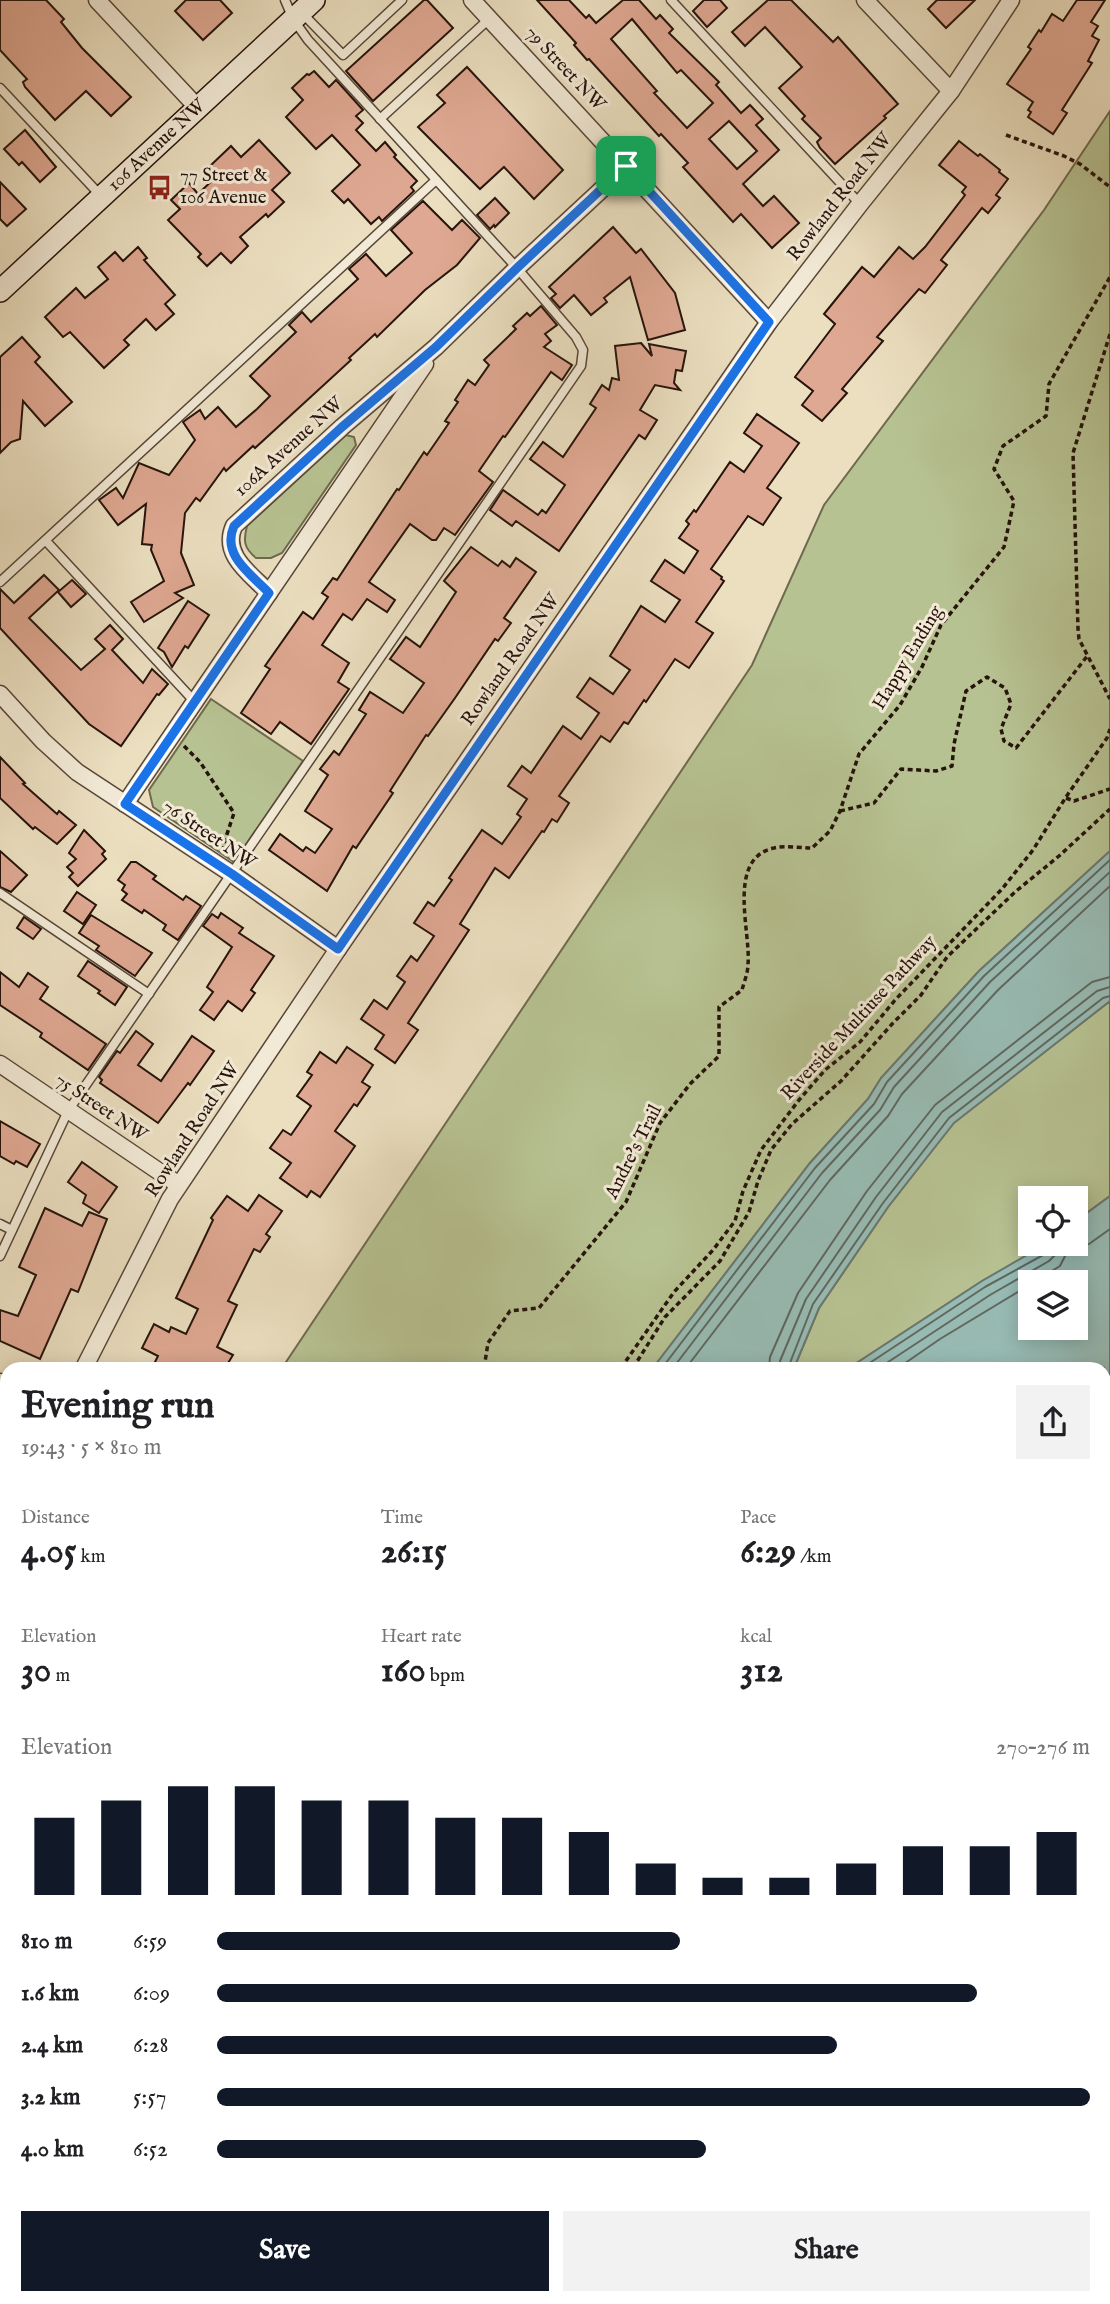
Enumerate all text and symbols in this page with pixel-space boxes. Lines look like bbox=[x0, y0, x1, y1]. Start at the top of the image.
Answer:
street label: 79 Street NW bbox=[520, 22, 611, 117]
street label: 106 Avenue NW bbox=[103, 94, 212, 197]
street label: Rowland Road NW bbox=[782, 127, 898, 266]
pin bbox=[596, 136, 656, 196]
icon: arrive bbox=[607, 147, 645, 185]
place label: 77 Street & 106 Avenue bbox=[180, 164, 268, 210]
bus stop icon: 77 Street & 106 Avenue bbox=[146, 173, 174, 201]
street label: 106A Avenue NW bbox=[230, 391, 349, 502]
street label: Rowland Road NW bbox=[456, 588, 566, 731]
street label: Happy Ending bbox=[867, 601, 949, 714]
street label: 76 Street NW bbox=[158, 795, 261, 875]
street label: Riverside Multiuse Pathway bbox=[776, 930, 942, 1106]
street label: Rowland Road NW bbox=[140, 1057, 246, 1202]
street label: 75 Street NW bbox=[50, 1068, 152, 1148]
street label: Andre's Trail bbox=[600, 1100, 668, 1204]
map controls bbox=[1018, 1186, 1088, 1340]
button: locate bbox=[1018, 1186, 1088, 1256]
button: layers bbox=[1018, 1270, 1088, 1340]
text: Evening run bbox=[21, 1383, 215, 1431]
button: share bbox=[1016, 1385, 1090, 1459]
text: 19:43 · 5 × 810 m bbox=[21, 1433, 162, 1462]
text: Distance bbox=[21, 1506, 90, 1530]
text: Time bbox=[381, 1506, 423, 1530]
text: Pace bbox=[740, 1506, 776, 1530]
text: 4.05 bbox=[21, 1530, 76, 1575]
text: 26:15 bbox=[381, 1530, 447, 1575]
text: 6:29 bbox=[740, 1530, 796, 1575]
text: km bbox=[76, 1545, 105, 1569]
text: /km bbox=[796, 1545, 832, 1569]
text: Elevation bbox=[21, 1625, 96, 1649]
text: Heart rate bbox=[381, 1625, 462, 1649]
text: kcal bbox=[740, 1625, 772, 1649]
text: 30 bbox=[21, 1649, 51, 1694]
text: 160 bbox=[381, 1649, 426, 1694]
text: 312 bbox=[740, 1649, 783, 1694]
text: m bbox=[51, 1664, 70, 1688]
text: bpm bbox=[426, 1664, 465, 1688]
text: Elevation bbox=[21, 1733, 112, 1762]
text: 270–276 m bbox=[996, 1733, 1090, 1762]
text: 810 m bbox=[21, 1927, 73, 1956]
text: 6:59 bbox=[133, 1927, 167, 1956]
text: 1.6 km bbox=[21, 1979, 79, 2008]
text: 6:09 bbox=[133, 1979, 170, 2008]
text: 2.4 km bbox=[21, 2031, 83, 2060]
text: 6:28 bbox=[133, 2031, 169, 2060]
text: 3.2 km bbox=[21, 2083, 80, 2112]
text: 5:57 bbox=[133, 2083, 167, 2112]
text: 4.0 km bbox=[21, 2135, 84, 2164]
text: 6:52 bbox=[133, 2135, 168, 2164]
button: Save bbox=[21, 2211, 549, 2291]
button: Share bbox=[563, 2211, 1090, 2291]

